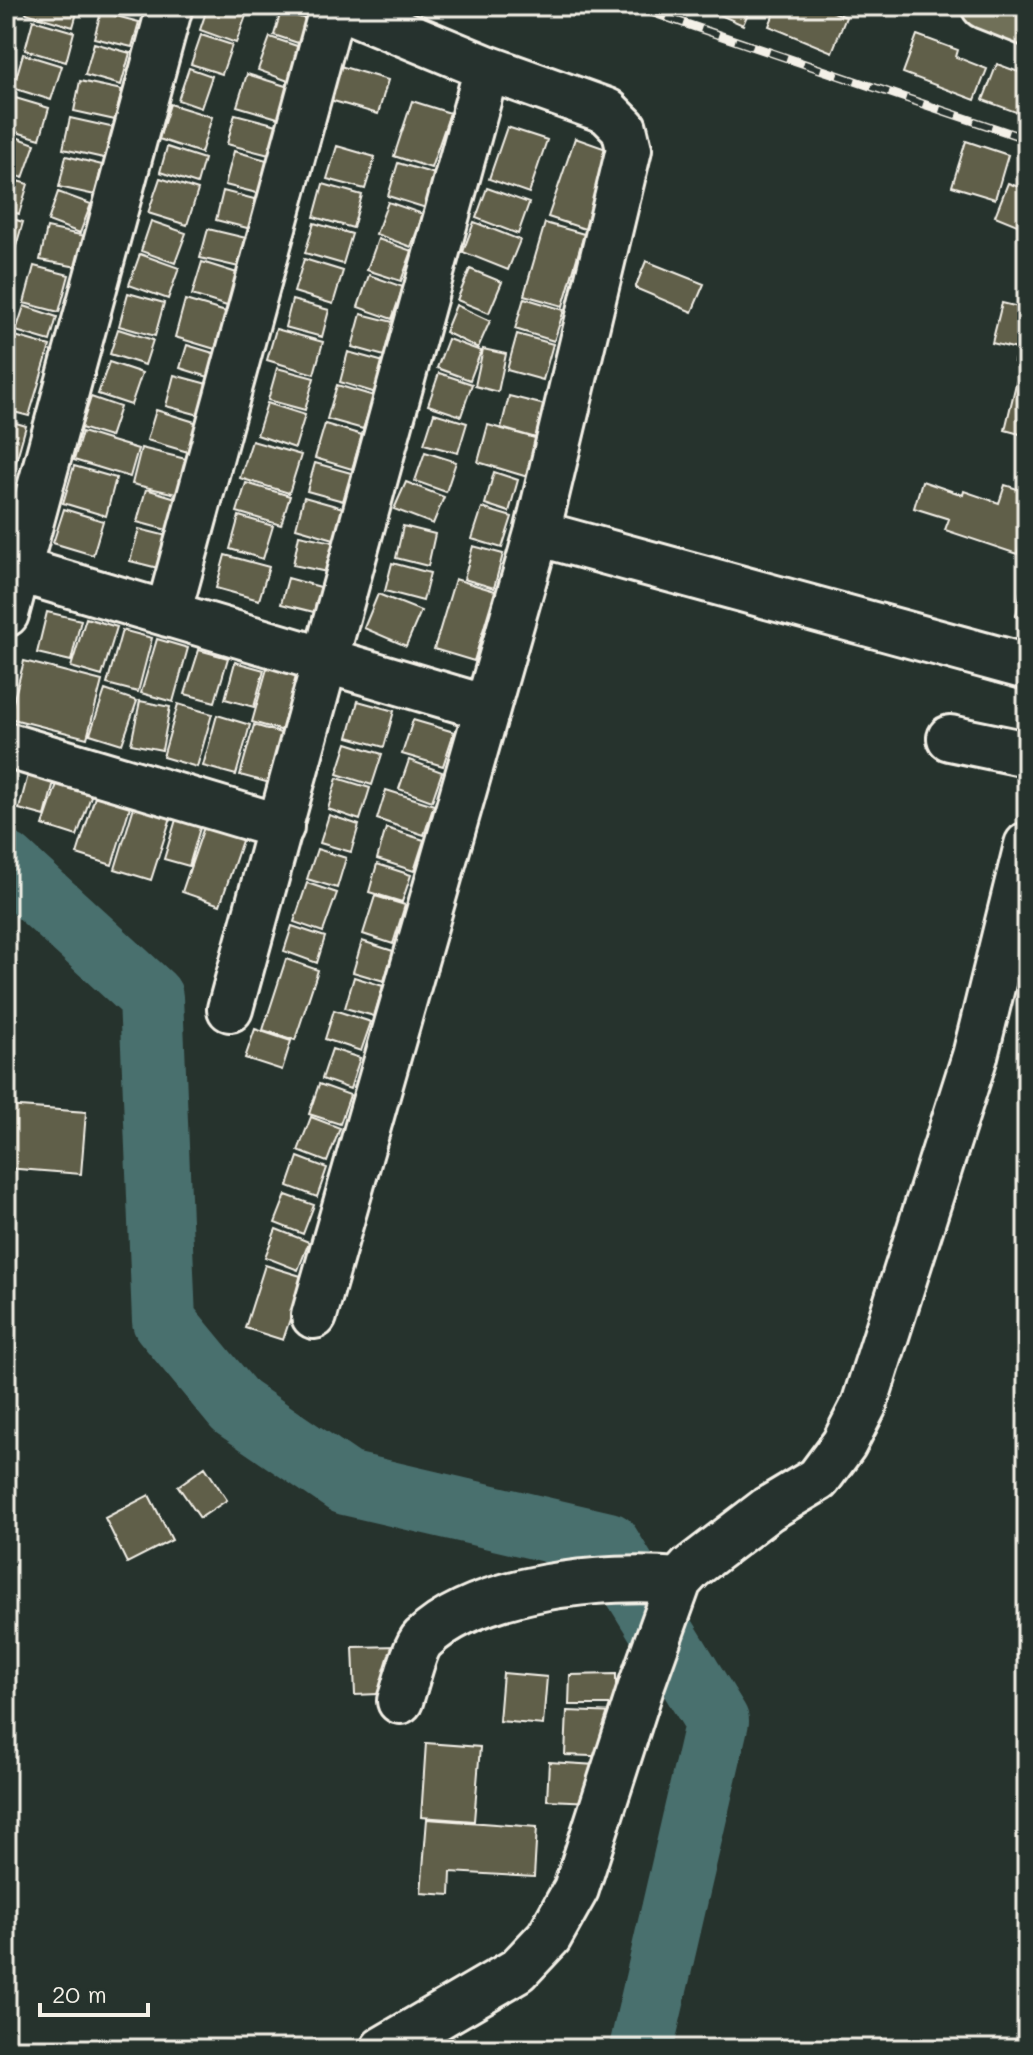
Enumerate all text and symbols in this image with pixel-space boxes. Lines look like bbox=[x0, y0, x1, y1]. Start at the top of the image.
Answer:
scale bar bbox=[40, 1967, 148, 2017]
text: 20 m bbox=[52, 1978, 107, 2009]

